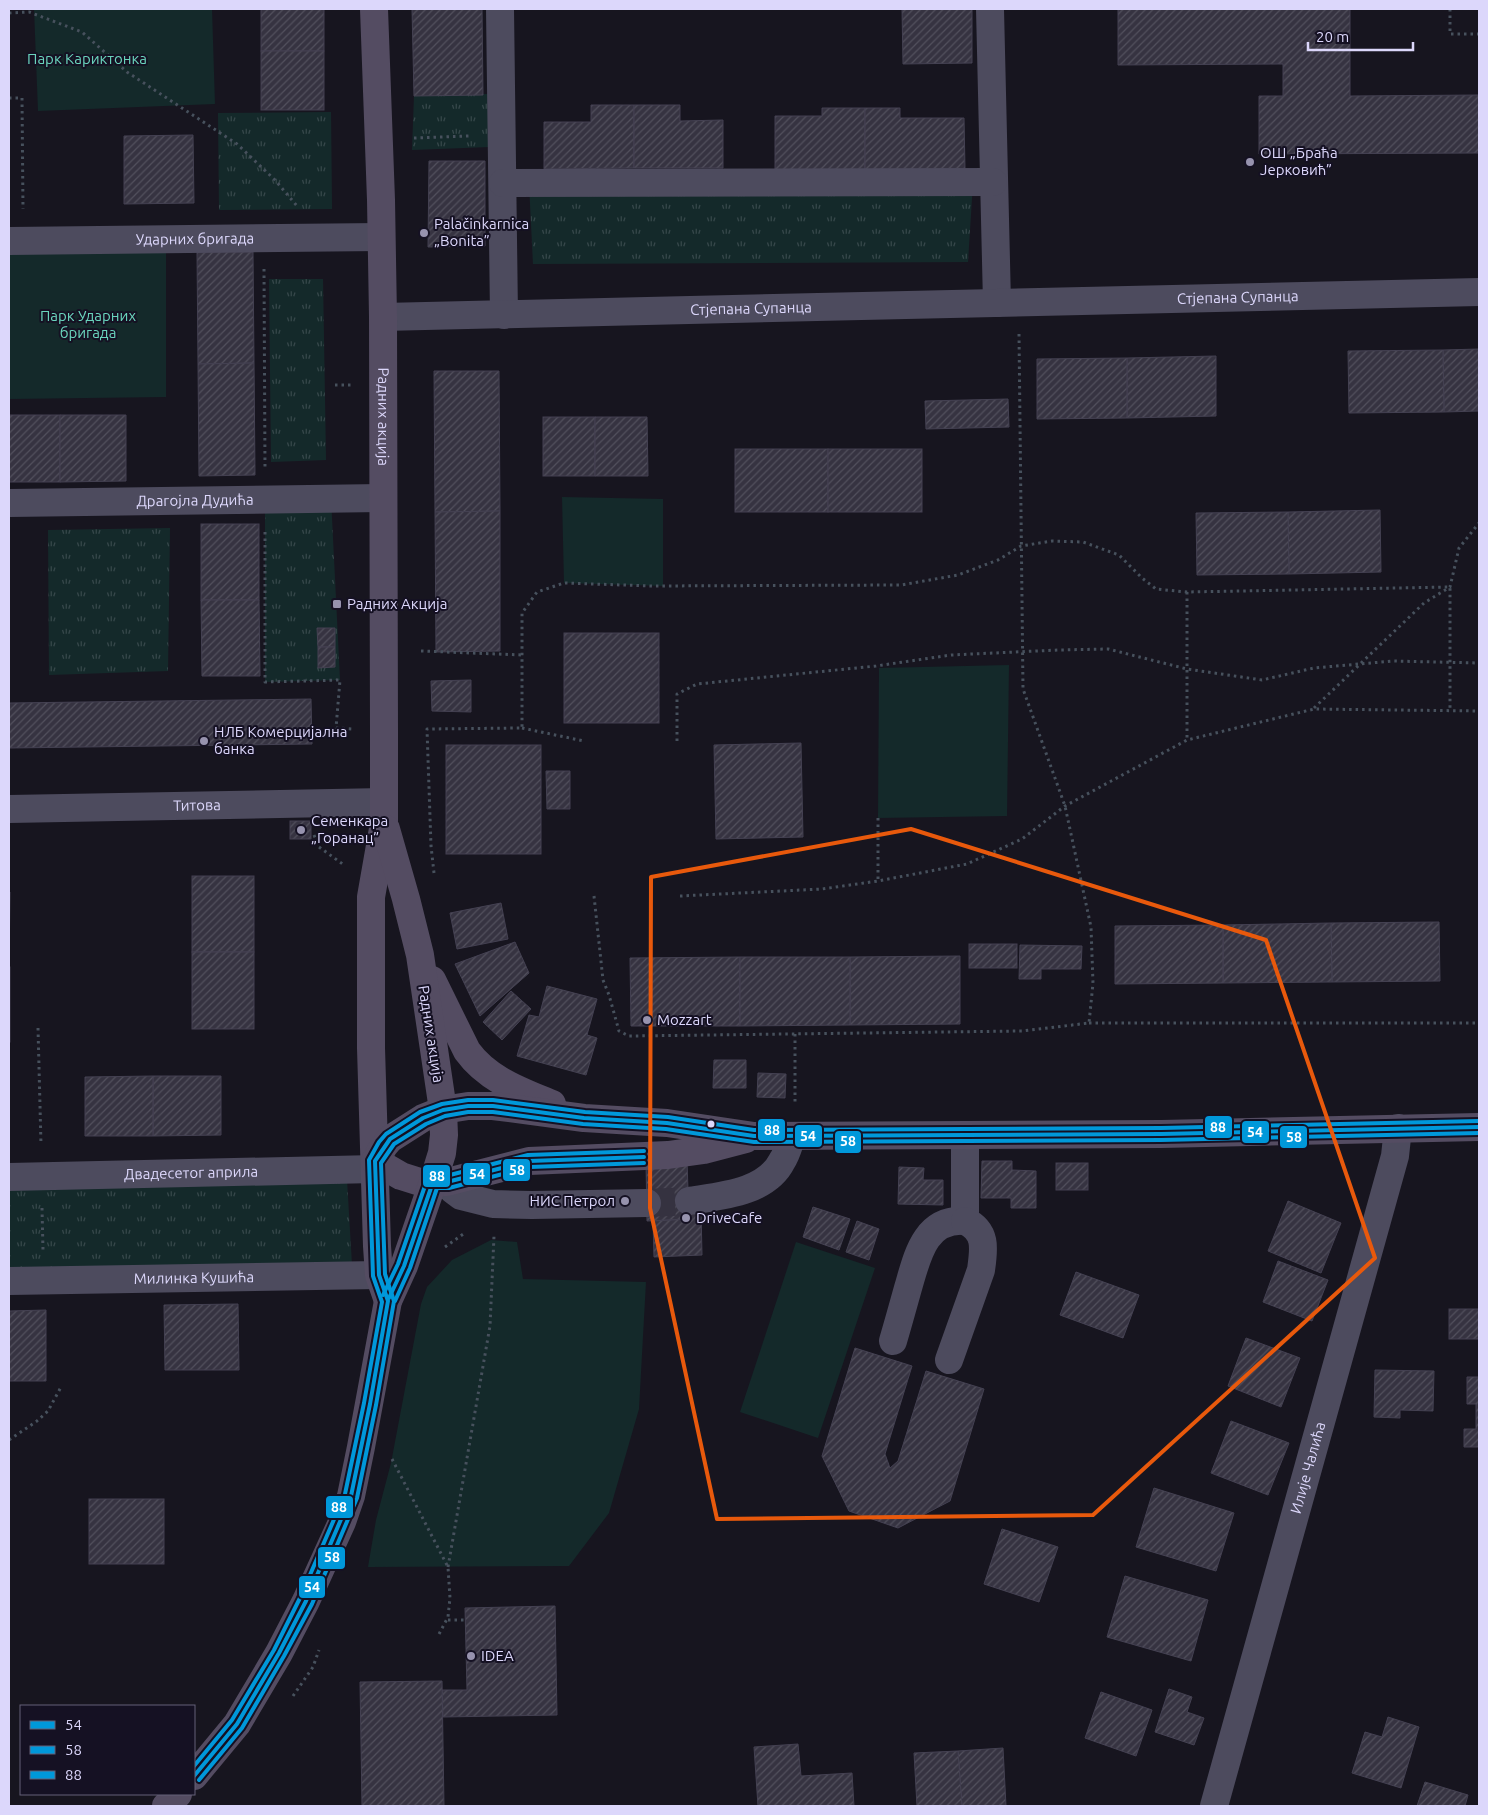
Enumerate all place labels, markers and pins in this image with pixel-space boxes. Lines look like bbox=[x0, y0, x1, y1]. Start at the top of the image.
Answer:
place label: ОШ „Браћа Јерковић” bbox=[1260, 144, 1338, 178]
marker: ОШ „Браћа Јерковић” bbox=[1244, 156, 1256, 168]
place label: Palačinkarnica „Bonita” bbox=[434, 215, 529, 249]
marker: Palačinkarnica „Bonita” bbox=[418, 227, 430, 239]
place label: Радних Акција bbox=[347, 595, 447, 612]
marker: Радних Акција bbox=[331, 598, 343, 610]
place label: НЛБ Комерцијална банка bbox=[214, 723, 347, 757]
marker: НЛБ Комерцијална банка bbox=[198, 735, 210, 747]
place label: Семенкара „Горанац” bbox=[311, 812, 388, 846]
marker: Семенкара „Горанац” bbox=[295, 824, 307, 836]
place label: Mozzart bbox=[657, 1011, 712, 1028]
marker: Mozzart bbox=[641, 1014, 653, 1026]
unlabelled marker bbox=[706, 1119, 716, 1129]
place label: НИС Петрол bbox=[530, 1192, 615, 1209]
marker: НИС Петрол bbox=[619, 1195, 631, 1207]
place label: DriveCafe bbox=[696, 1209, 762, 1226]
marker: DriveCafe bbox=[680, 1212, 692, 1224]
place label: IDEA bbox=[481, 1647, 514, 1664]
marker: IDEA bbox=[465, 1650, 477, 1662]

